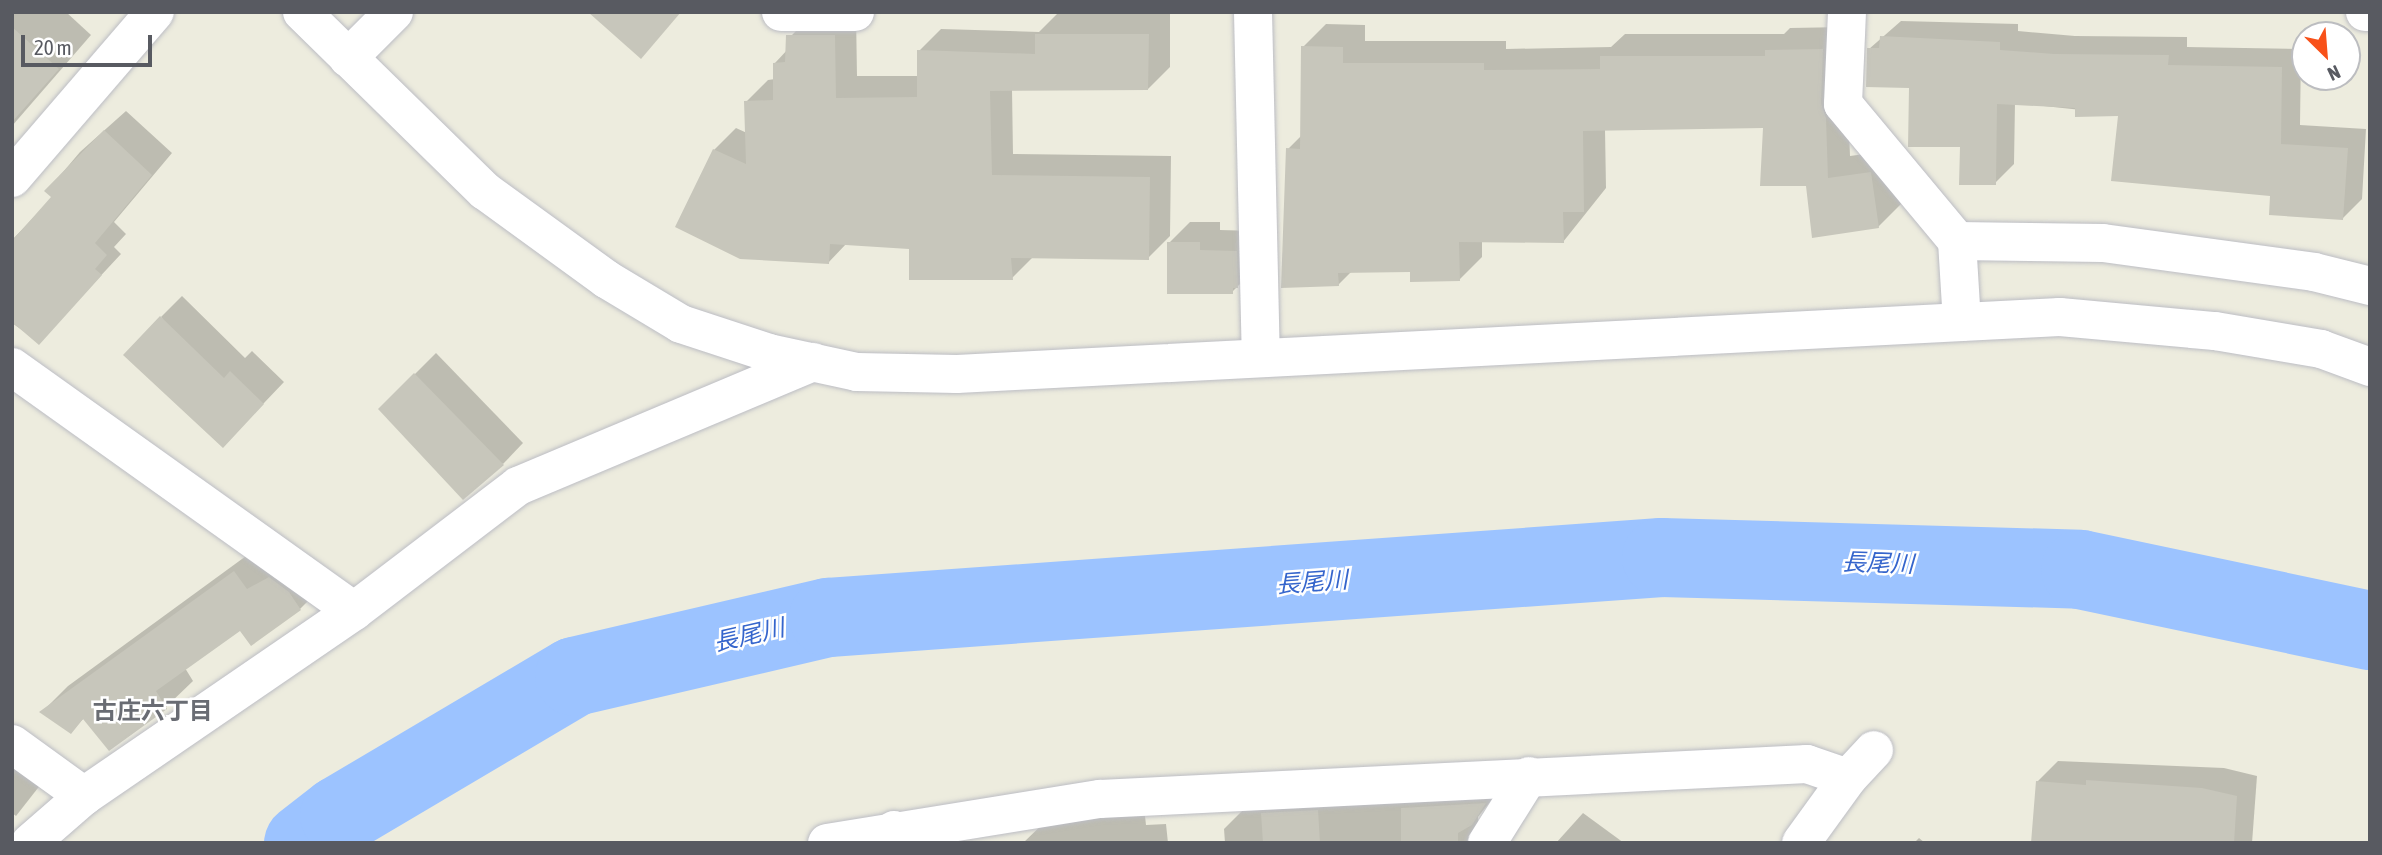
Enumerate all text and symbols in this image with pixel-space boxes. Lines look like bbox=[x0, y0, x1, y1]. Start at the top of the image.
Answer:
scale bar bbox=[24, 21, 156, 65]
north arrow bbox=[2291, 21, 2361, 91]
text: 20 m bbox=[34, 35, 72, 59]
text: N bbox=[2324, 61, 2344, 86]
water label: 長尾川 bbox=[1842, 547, 1914, 579]
water label: 長尾川 bbox=[1275, 565, 1349, 599]
water label: 長尾川 bbox=[711, 613, 787, 657]
district label: 古庄六丁目 bbox=[93, 697, 213, 725]

